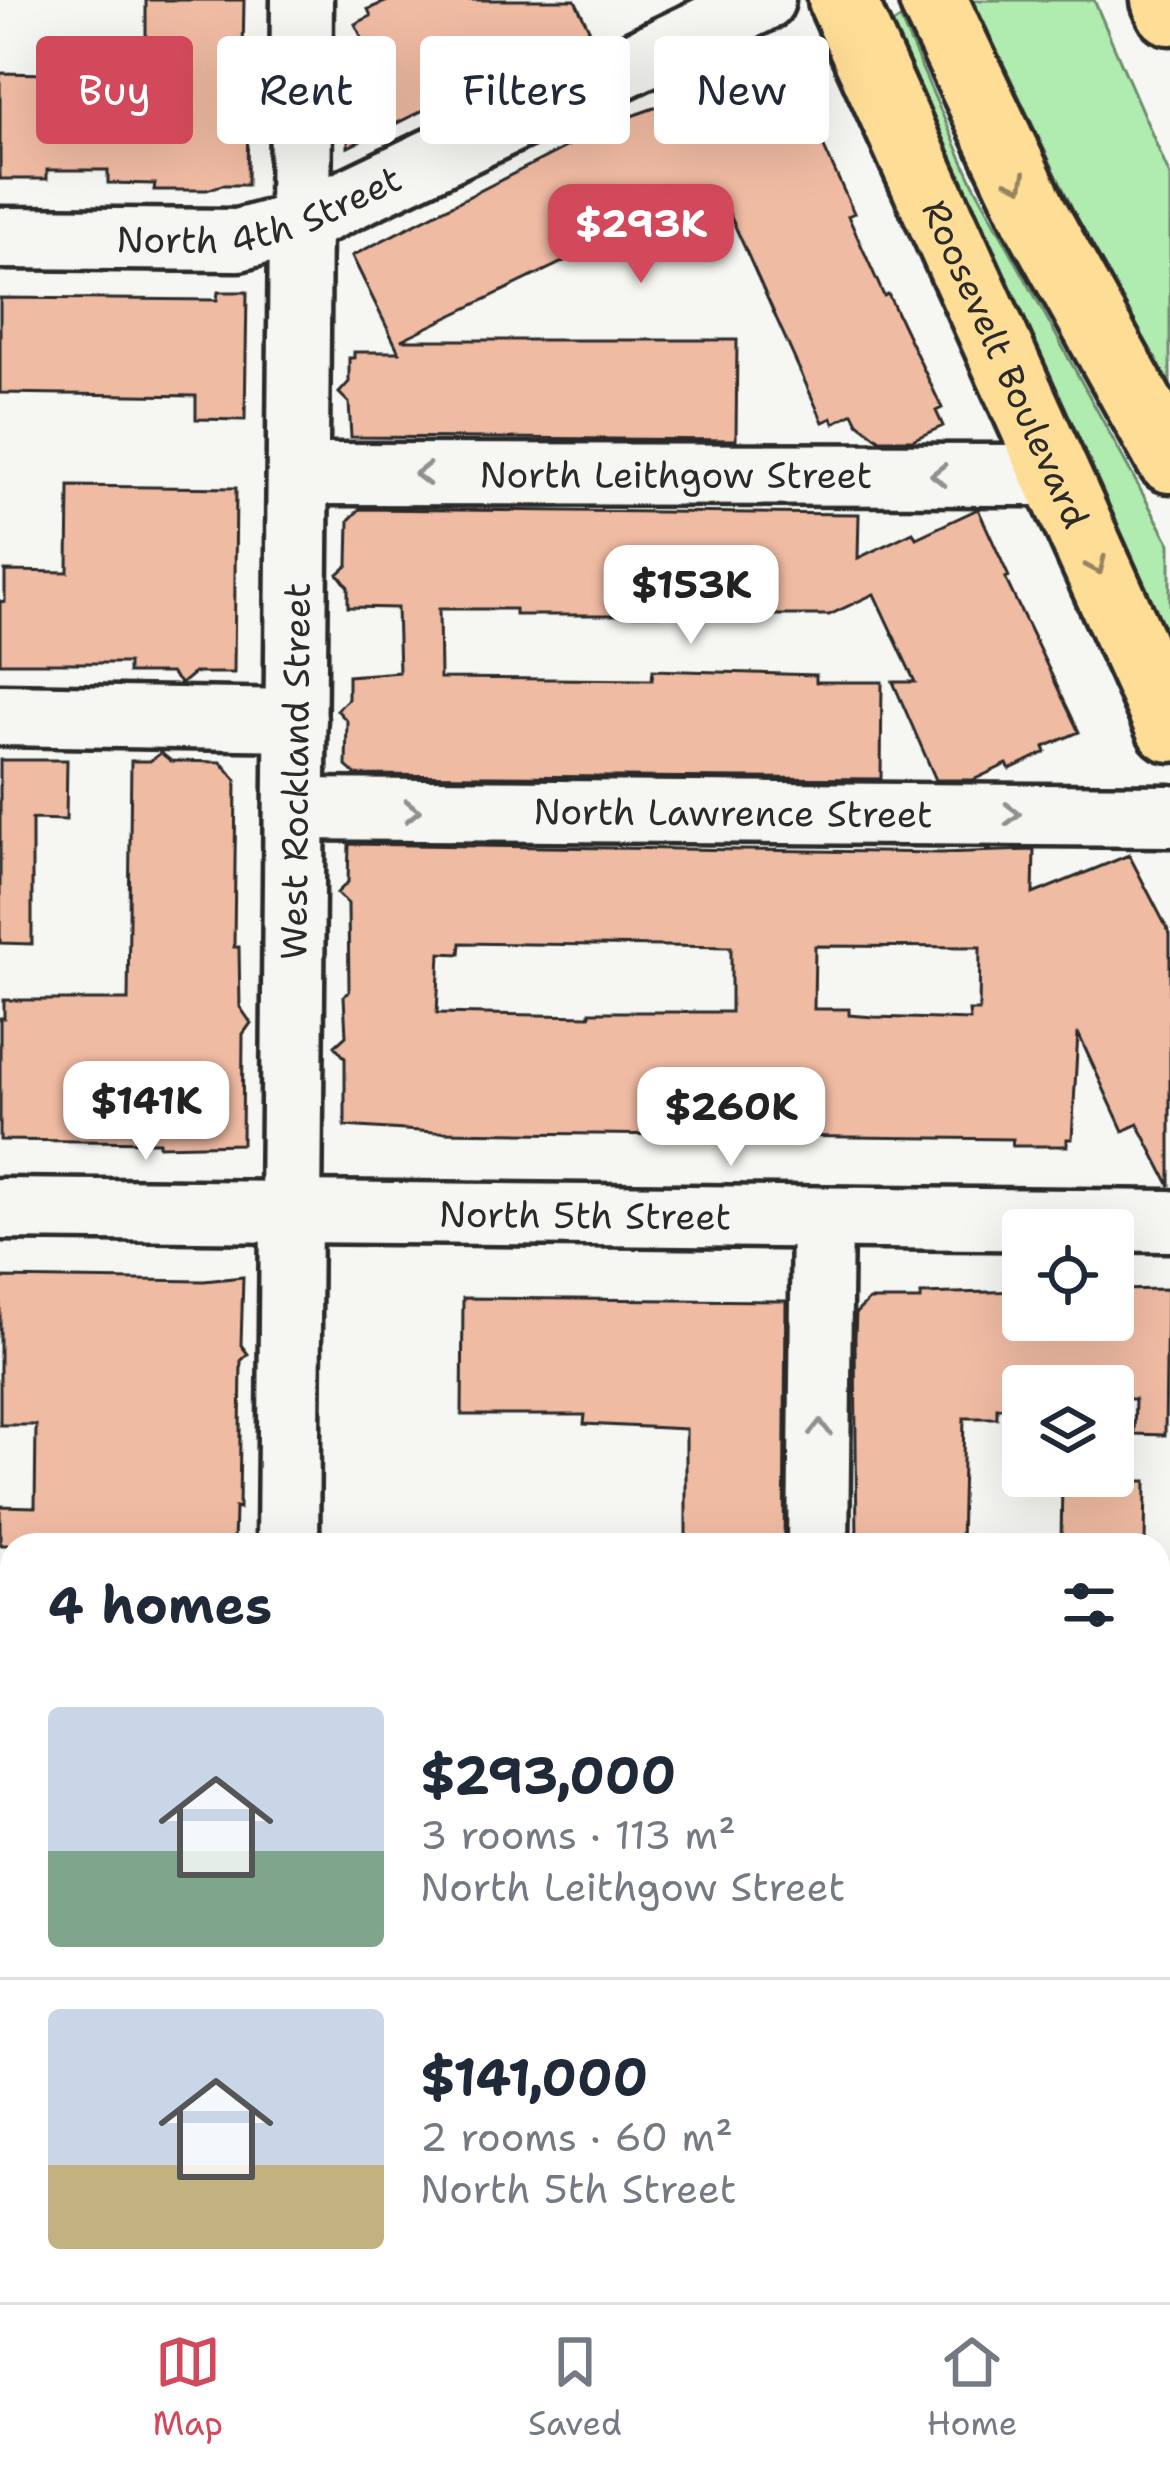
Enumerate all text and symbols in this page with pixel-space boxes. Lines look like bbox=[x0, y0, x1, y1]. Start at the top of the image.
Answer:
chip: Buy bbox=[36, 36, 193, 144]
chip: Rent bbox=[217, 36, 396, 144]
chip: Filters bbox=[420, 36, 630, 144]
chip: New bbox=[654, 36, 829, 144]
street label: North 4th Street bbox=[116, 154, 409, 266]
one-way arrow bbox=[1003, 170, 1027, 191]
pin: $293K bbox=[557, 184, 725, 286]
street label: Roosevelt Boulevard bbox=[910, 192, 1101, 536]
text: $293K bbox=[575, 197, 707, 249]
street label: North Leithgow Street bbox=[480, 450, 872, 500]
one-way arrow bbox=[413, 461, 431, 487]
one-way arrow bbox=[929, 462, 947, 488]
pin: $153K bbox=[607, 545, 775, 647]
one-way arrow bbox=[1083, 554, 1106, 575]
text: $153K bbox=[631, 558, 751, 610]
street label: West Rockland Street bbox=[269, 582, 322, 960]
street label: North Lawrence Street bbox=[533, 787, 933, 839]
one-way arrow bbox=[403, 797, 422, 823]
one-way arrow bbox=[1004, 801, 1022, 827]
pin: $141K bbox=[62, 1061, 230, 1163]
pin: $260K bbox=[647, 1067, 815, 1169]
text: $141K bbox=[90, 1074, 202, 1126]
text: $260K bbox=[664, 1080, 798, 1132]
street label: North 5th Street bbox=[439, 1190, 731, 1241]
map controls bbox=[1002, 1209, 1134, 1497]
button: locate bbox=[1002, 1209, 1134, 1341]
button: layers bbox=[1002, 1365, 1134, 1497]
one-way arrow bbox=[806, 1418, 832, 1437]
text: 4 homes bbox=[48, 1571, 272, 1639]
icon: filters bbox=[1056, 1572, 1122, 1638]
text: $293,000 bbox=[420, 1741, 676, 1809]
icon: home bbox=[144, 1755, 288, 1899]
text: 3 rooms · 113 m² bbox=[420, 1809, 736, 1861]
text: North Leithgow Street bbox=[420, 1861, 845, 1913]
text: $141,000 bbox=[420, 2043, 648, 2111]
icon: home bbox=[144, 2057, 288, 2201]
text: 2 rooms · 60 m² bbox=[420, 2111, 733, 2163]
text: North 5th Street bbox=[420, 2163, 736, 2215]
tab: Map bbox=[152, 2329, 223, 2446]
tab: Saved bbox=[528, 2329, 622, 2446]
tab: Home bbox=[927, 2329, 1017, 2446]

